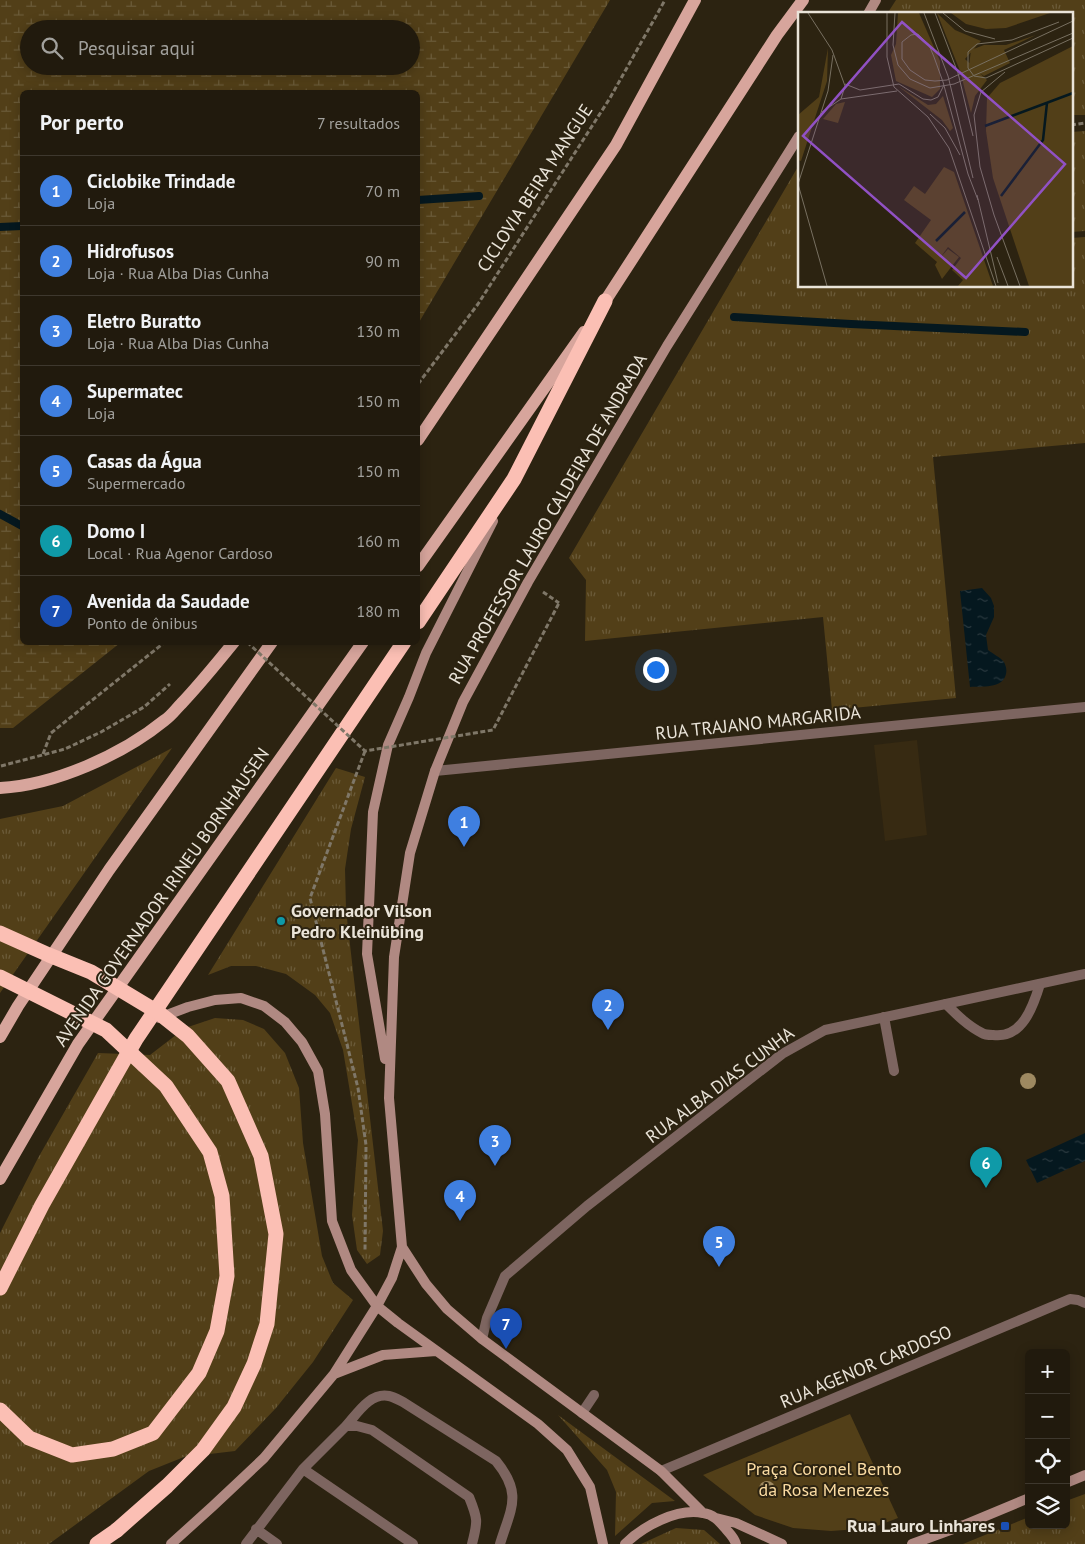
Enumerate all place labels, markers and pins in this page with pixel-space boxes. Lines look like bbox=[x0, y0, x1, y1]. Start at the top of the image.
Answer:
pin: 1 bbox=[448, 806, 480, 847]
place label: Governador Vilson Pedro Kleinübing bbox=[291, 899, 432, 943]
marker: Governador Vilson Pedro Kleinübing bbox=[275, 915, 287, 927]
pin: 2 bbox=[592, 989, 624, 1030]
pin: 3 bbox=[479, 1125, 511, 1166]
pin: 6 bbox=[970, 1147, 1002, 1188]
pin: 4 bbox=[444, 1180, 476, 1221]
pin: 5 bbox=[703, 1226, 735, 1267]
pin: 7 bbox=[490, 1308, 522, 1349]
place label: Rua Lauro Linhares bbox=[847, 1514, 995, 1537]
marker: Rua Lauro Linhares bbox=[999, 1520, 1011, 1532]

